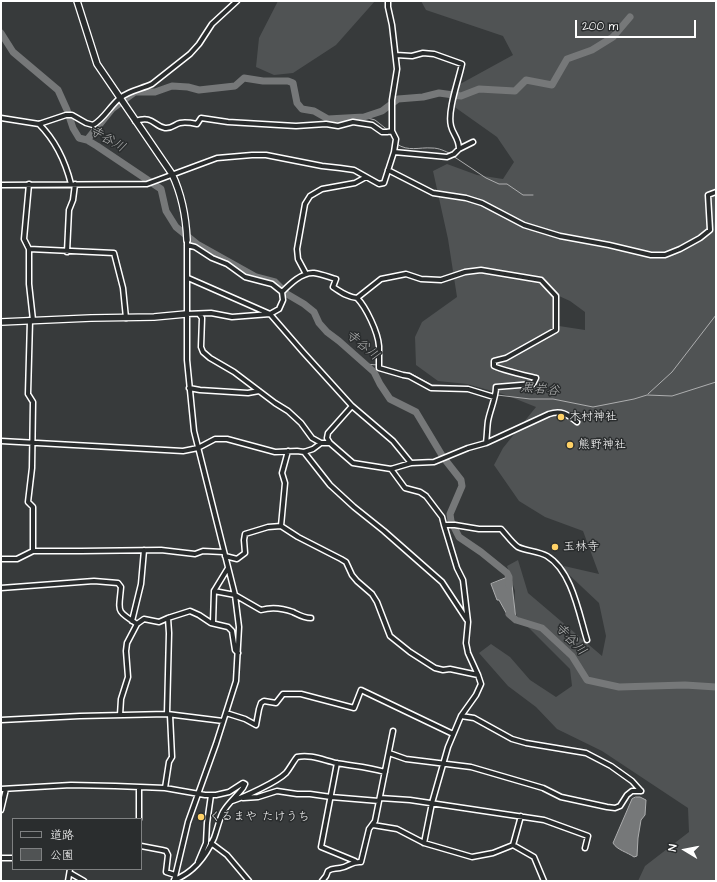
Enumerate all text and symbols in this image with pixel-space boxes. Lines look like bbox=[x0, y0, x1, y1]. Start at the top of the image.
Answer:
scale bar bbox=[577, 12, 698, 38]
text: 200 m bbox=[582, 18, 618, 35]
water label: 寺谷川 bbox=[86, 123, 128, 157]
water label: 寺谷川 bbox=[342, 327, 382, 365]
water label: 黒岩谷 bbox=[520, 380, 560, 400]
place label: 木村神社 bbox=[569, 410, 617, 424]
marker: 木村神社 bbox=[556, 412, 566, 422]
place label: 熊野神社 bbox=[578, 438, 626, 452]
marker: 熊野神社 bbox=[565, 440, 575, 450]
place label: 玉林寺 bbox=[563, 540, 599, 554]
marker: 玉林寺 bbox=[550, 542, 560, 552]
water label: 寺谷川 bbox=[551, 620, 589, 660]
place label: くるまや たけうち bbox=[209, 810, 310, 824]
marker: くるまや たけうち bbox=[196, 812, 206, 822]
legend bbox=[12, 818, 142, 870]
text: 道路 bbox=[50, 827, 74, 844]
north arrow bbox=[665, 830, 705, 870]
text: N bbox=[665, 843, 681, 853]
text: 公園 bbox=[50, 847, 74, 864]

